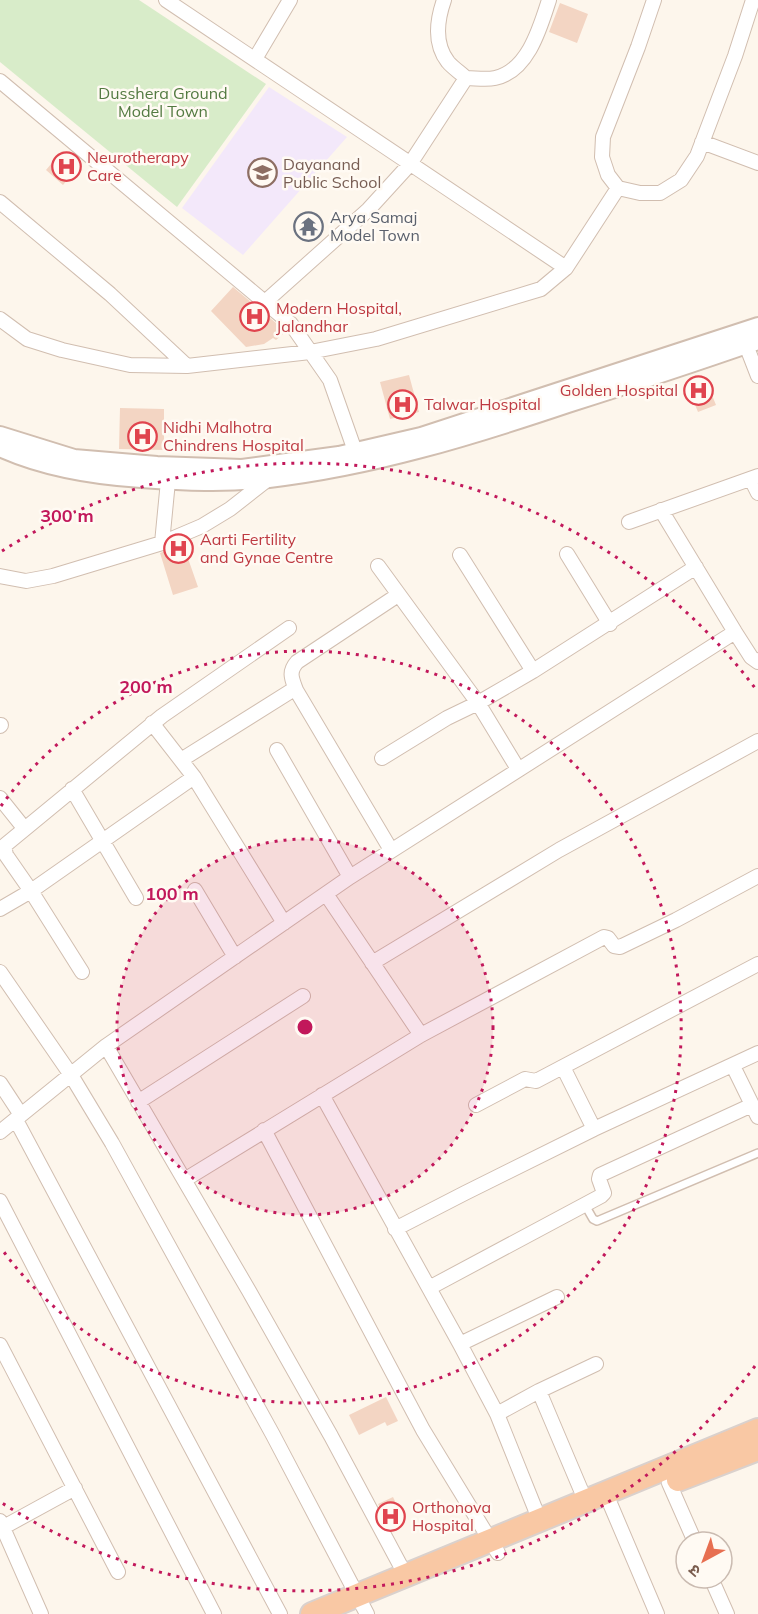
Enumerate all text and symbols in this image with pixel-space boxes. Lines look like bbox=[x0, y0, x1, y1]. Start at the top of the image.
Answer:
park label: Dusshera Ground Model Town bbox=[98, 83, 228, 121]
place label: Neurotherapy Care bbox=[87, 147, 189, 185]
hospital icon: Neurotherapy Care bbox=[50, 150, 82, 182]
place label: Dayanand Public School bbox=[283, 154, 381, 192]
school or university icon: Dayanand Public School bbox=[246, 157, 278, 189]
place label: Arya Samaj Model Town bbox=[330, 207, 420, 245]
temple icon: Arya Samaj Model Town bbox=[293, 210, 325, 242]
place label: Modern Hospital, Jalandhar bbox=[276, 298, 402, 336]
hospital icon: Modern Hospital, Jalandhar bbox=[239, 301, 271, 333]
hospital icon: Golden Hospital bbox=[683, 374, 715, 406]
place label: Golden Hospital bbox=[560, 380, 678, 400]
hospital icon: Talwar Hospital bbox=[387, 388, 419, 420]
place label: Talwar Hospital bbox=[424, 394, 541, 414]
place label: Nidhi Malhotra Chindrens Hospital bbox=[163, 417, 304, 455]
hospital icon: Nidhi Malhotra Chindrens Hospital bbox=[126, 420, 158, 452]
text: 300 m bbox=[40, 504, 94, 527]
place label: Aarti Fertility and Gynae Centre bbox=[200, 529, 333, 567]
hospital icon: Aarti Fertility and Gynae Centre bbox=[163, 532, 195, 564]
text: 200 m bbox=[119, 675, 173, 698]
text: 100 m bbox=[145, 882, 199, 905]
centre of rings bbox=[295, 1017, 315, 1037]
place label: Orthonova Hospital bbox=[412, 1497, 491, 1535]
hospital icon: Orthonova Hospital bbox=[375, 1500, 407, 1532]
north arrow bbox=[674, 1530, 734, 1590]
text: उ bbox=[684, 1560, 704, 1582]

